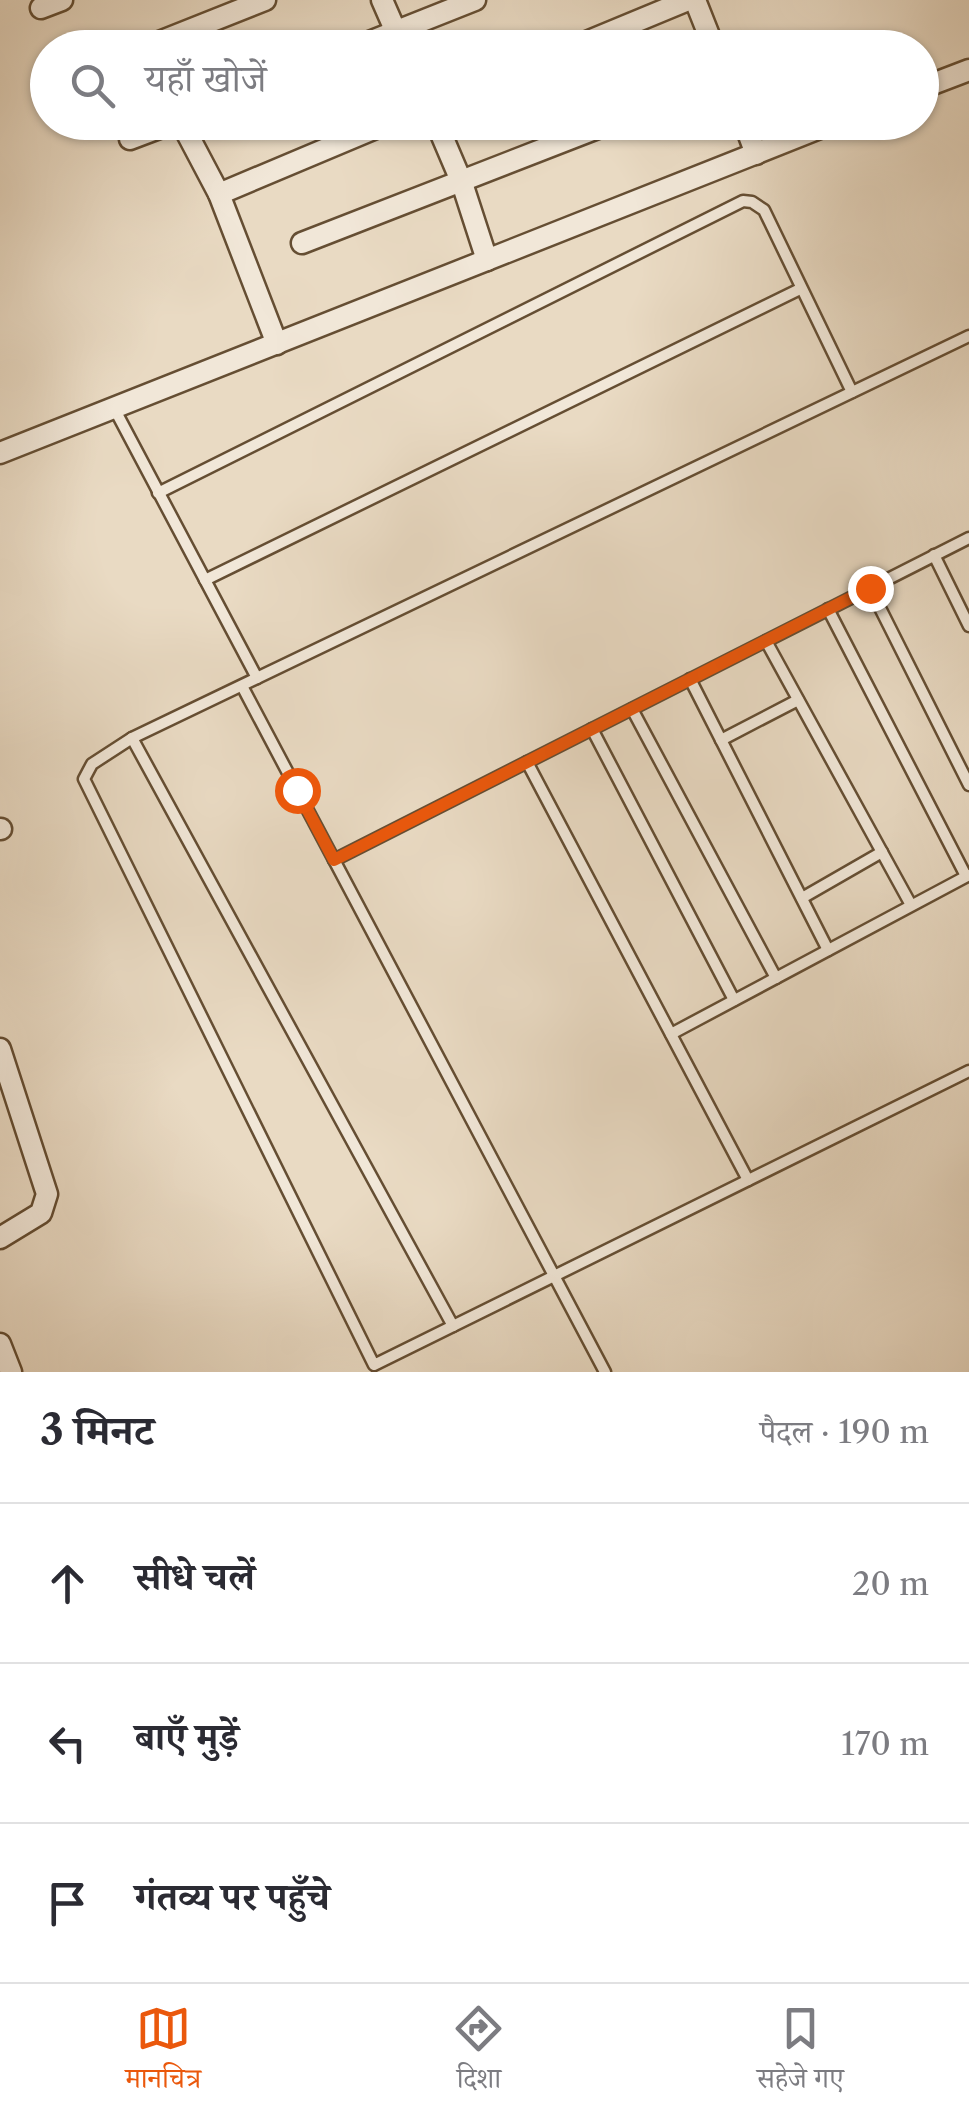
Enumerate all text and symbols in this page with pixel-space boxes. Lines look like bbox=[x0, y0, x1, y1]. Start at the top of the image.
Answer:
search box bbox=[30, 30, 939, 140]
text: यहाँ खोजें bbox=[145, 55, 266, 102]
icon: search bbox=[65, 58, 120, 113]
route end bbox=[848, 566, 894, 612]
route start bbox=[275, 768, 321, 814]
text: 3 मिनट bbox=[40, 1404, 154, 1456]
text: पैदल · 190 m bbox=[760, 1412, 929, 1451]
text: सीधे चलें bbox=[135, 1553, 255, 1600]
icon: ahead bbox=[40, 1556, 95, 1611]
text: 20 m bbox=[852, 1564, 929, 1603]
text: बाएँ मुड़ें bbox=[135, 1713, 239, 1760]
icon: left bbox=[40, 1716, 95, 1771]
text: 170 m bbox=[841, 1724, 929, 1763]
text: गंतव्य पर पहुँचे bbox=[135, 1873, 330, 1920]
icon: arrive bbox=[40, 1876, 95, 1931]
tab: मानचित्र bbox=[125, 2001, 201, 2106]
tab: दिशा bbox=[451, 2001, 506, 2106]
tab: सहेजे गए bbox=[757, 2001, 844, 2106]

